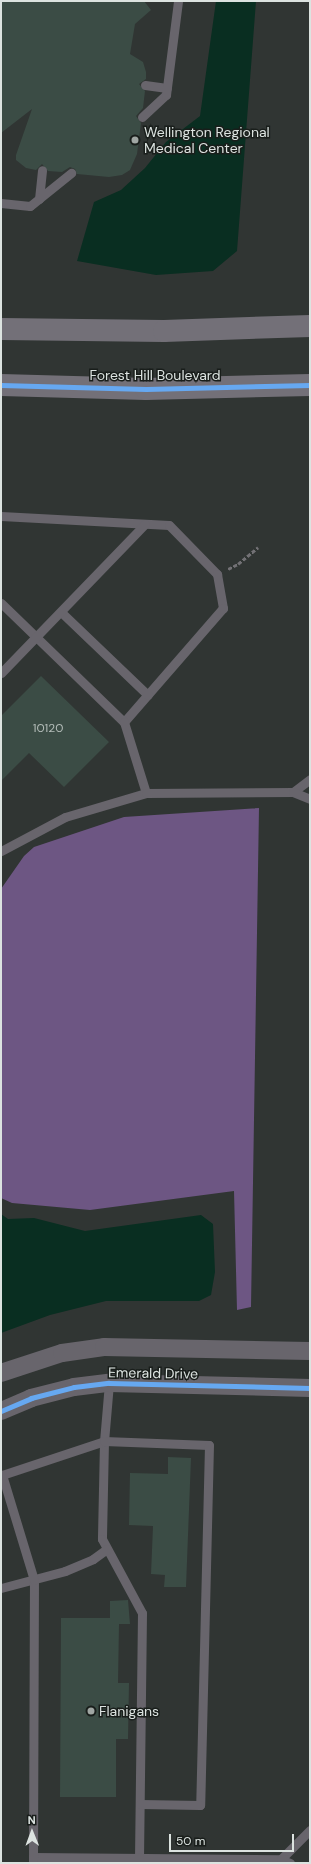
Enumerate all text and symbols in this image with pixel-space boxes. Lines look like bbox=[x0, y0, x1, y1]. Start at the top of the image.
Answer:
place label: Wellington Regional Medical Center bbox=[144, 124, 270, 156]
marker: Wellington Regional Medical Center bbox=[129, 134, 141, 146]
street label: Forest Hill Boulevard bbox=[89, 367, 221, 383]
house number: 10120 bbox=[33, 722, 63, 736]
street label: Emerald Drive bbox=[108, 1364, 198, 1382]
place label: Flanigans bbox=[99, 1703, 159, 1719]
marker: Flanigans bbox=[86, 1706, 96, 1716]
north arrow bbox=[12, 1812, 52, 1852]
text: N bbox=[28, 1813, 36, 1827]
scale bar bbox=[171, 1826, 296, 1852]
text: 50 m bbox=[176, 1833, 205, 1849]

